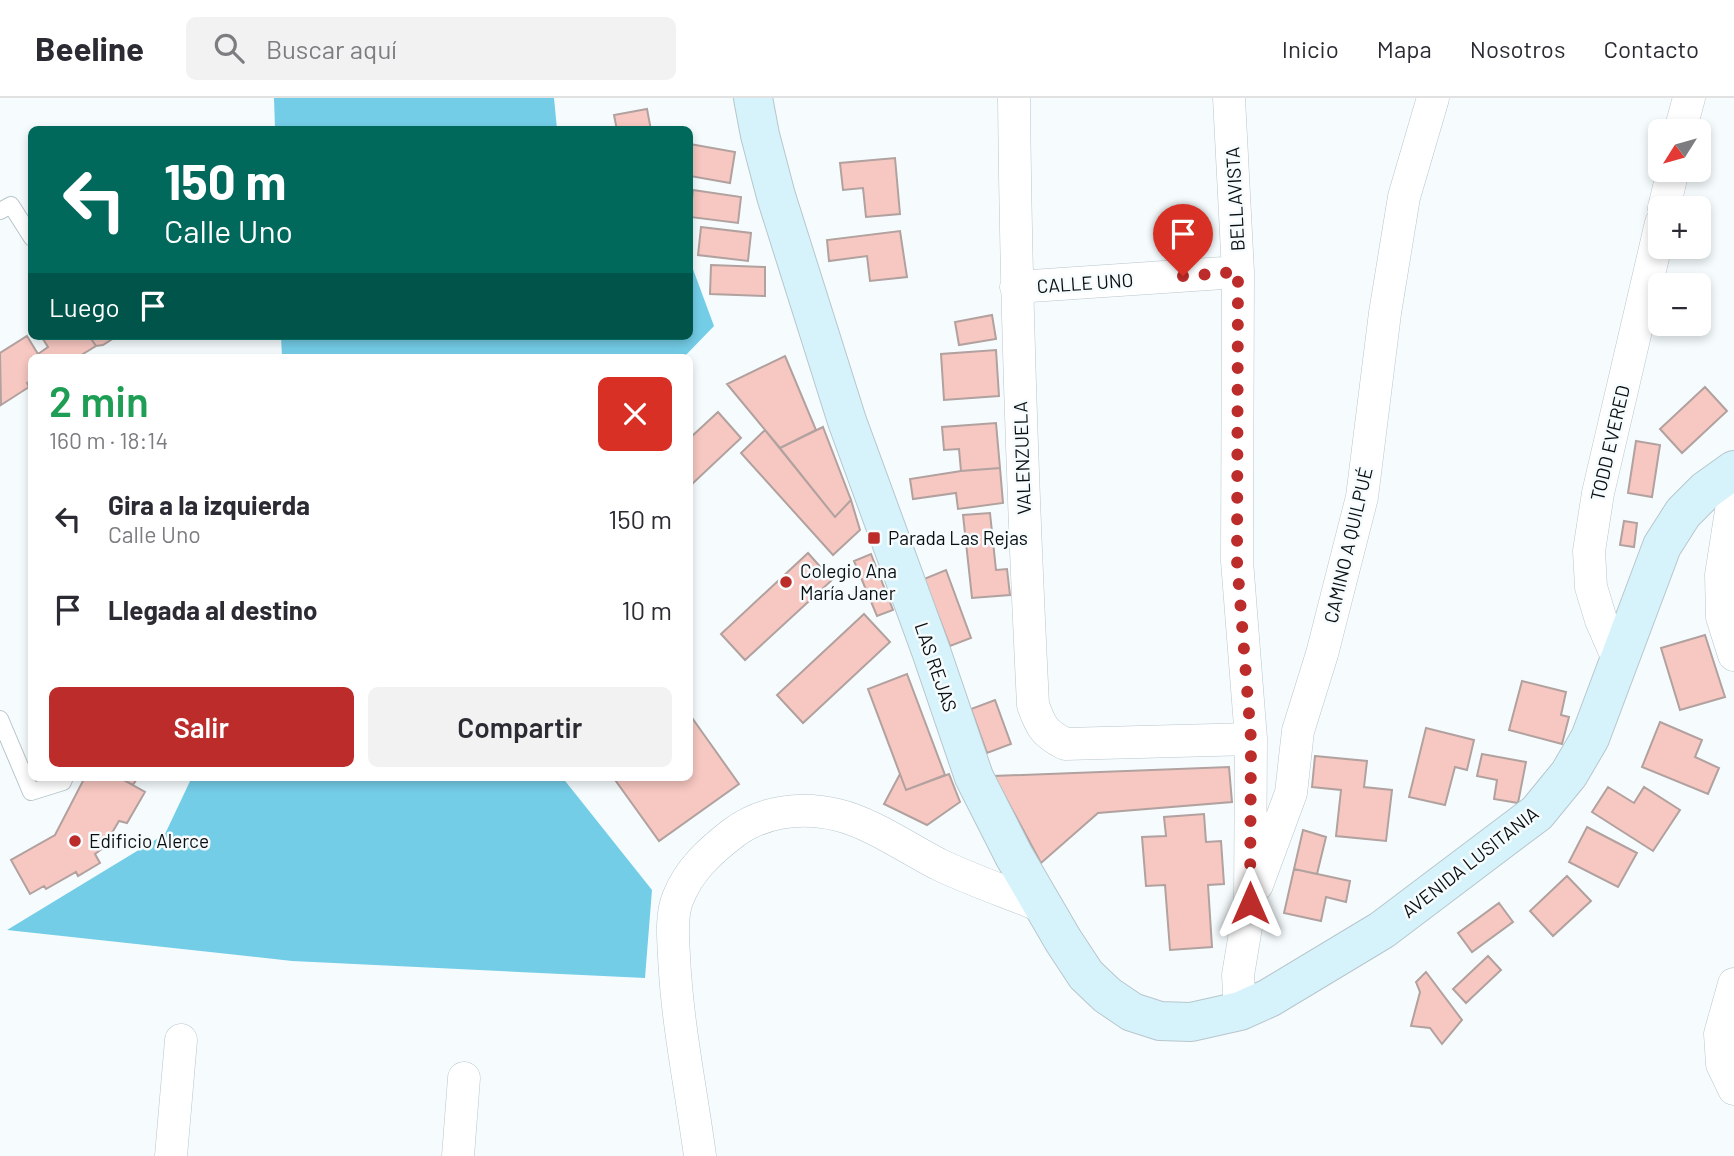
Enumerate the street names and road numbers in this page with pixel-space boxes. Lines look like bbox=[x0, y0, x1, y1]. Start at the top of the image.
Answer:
street label: BELLAVISTA bbox=[1220, 146, 1249, 252]
street label: CALLE UNO bbox=[1036, 268, 1134, 297]
street label: TODD EVERED bbox=[1585, 383, 1634, 503]
street label: VALENZUELA bbox=[1008, 401, 1035, 515]
street label: CAMINO A QUILPUÉ bbox=[1318, 465, 1377, 625]
street label: LAS REJAS bbox=[910, 619, 963, 715]
street label: AVENIDA LUSITANIA bbox=[1397, 801, 1543, 922]

